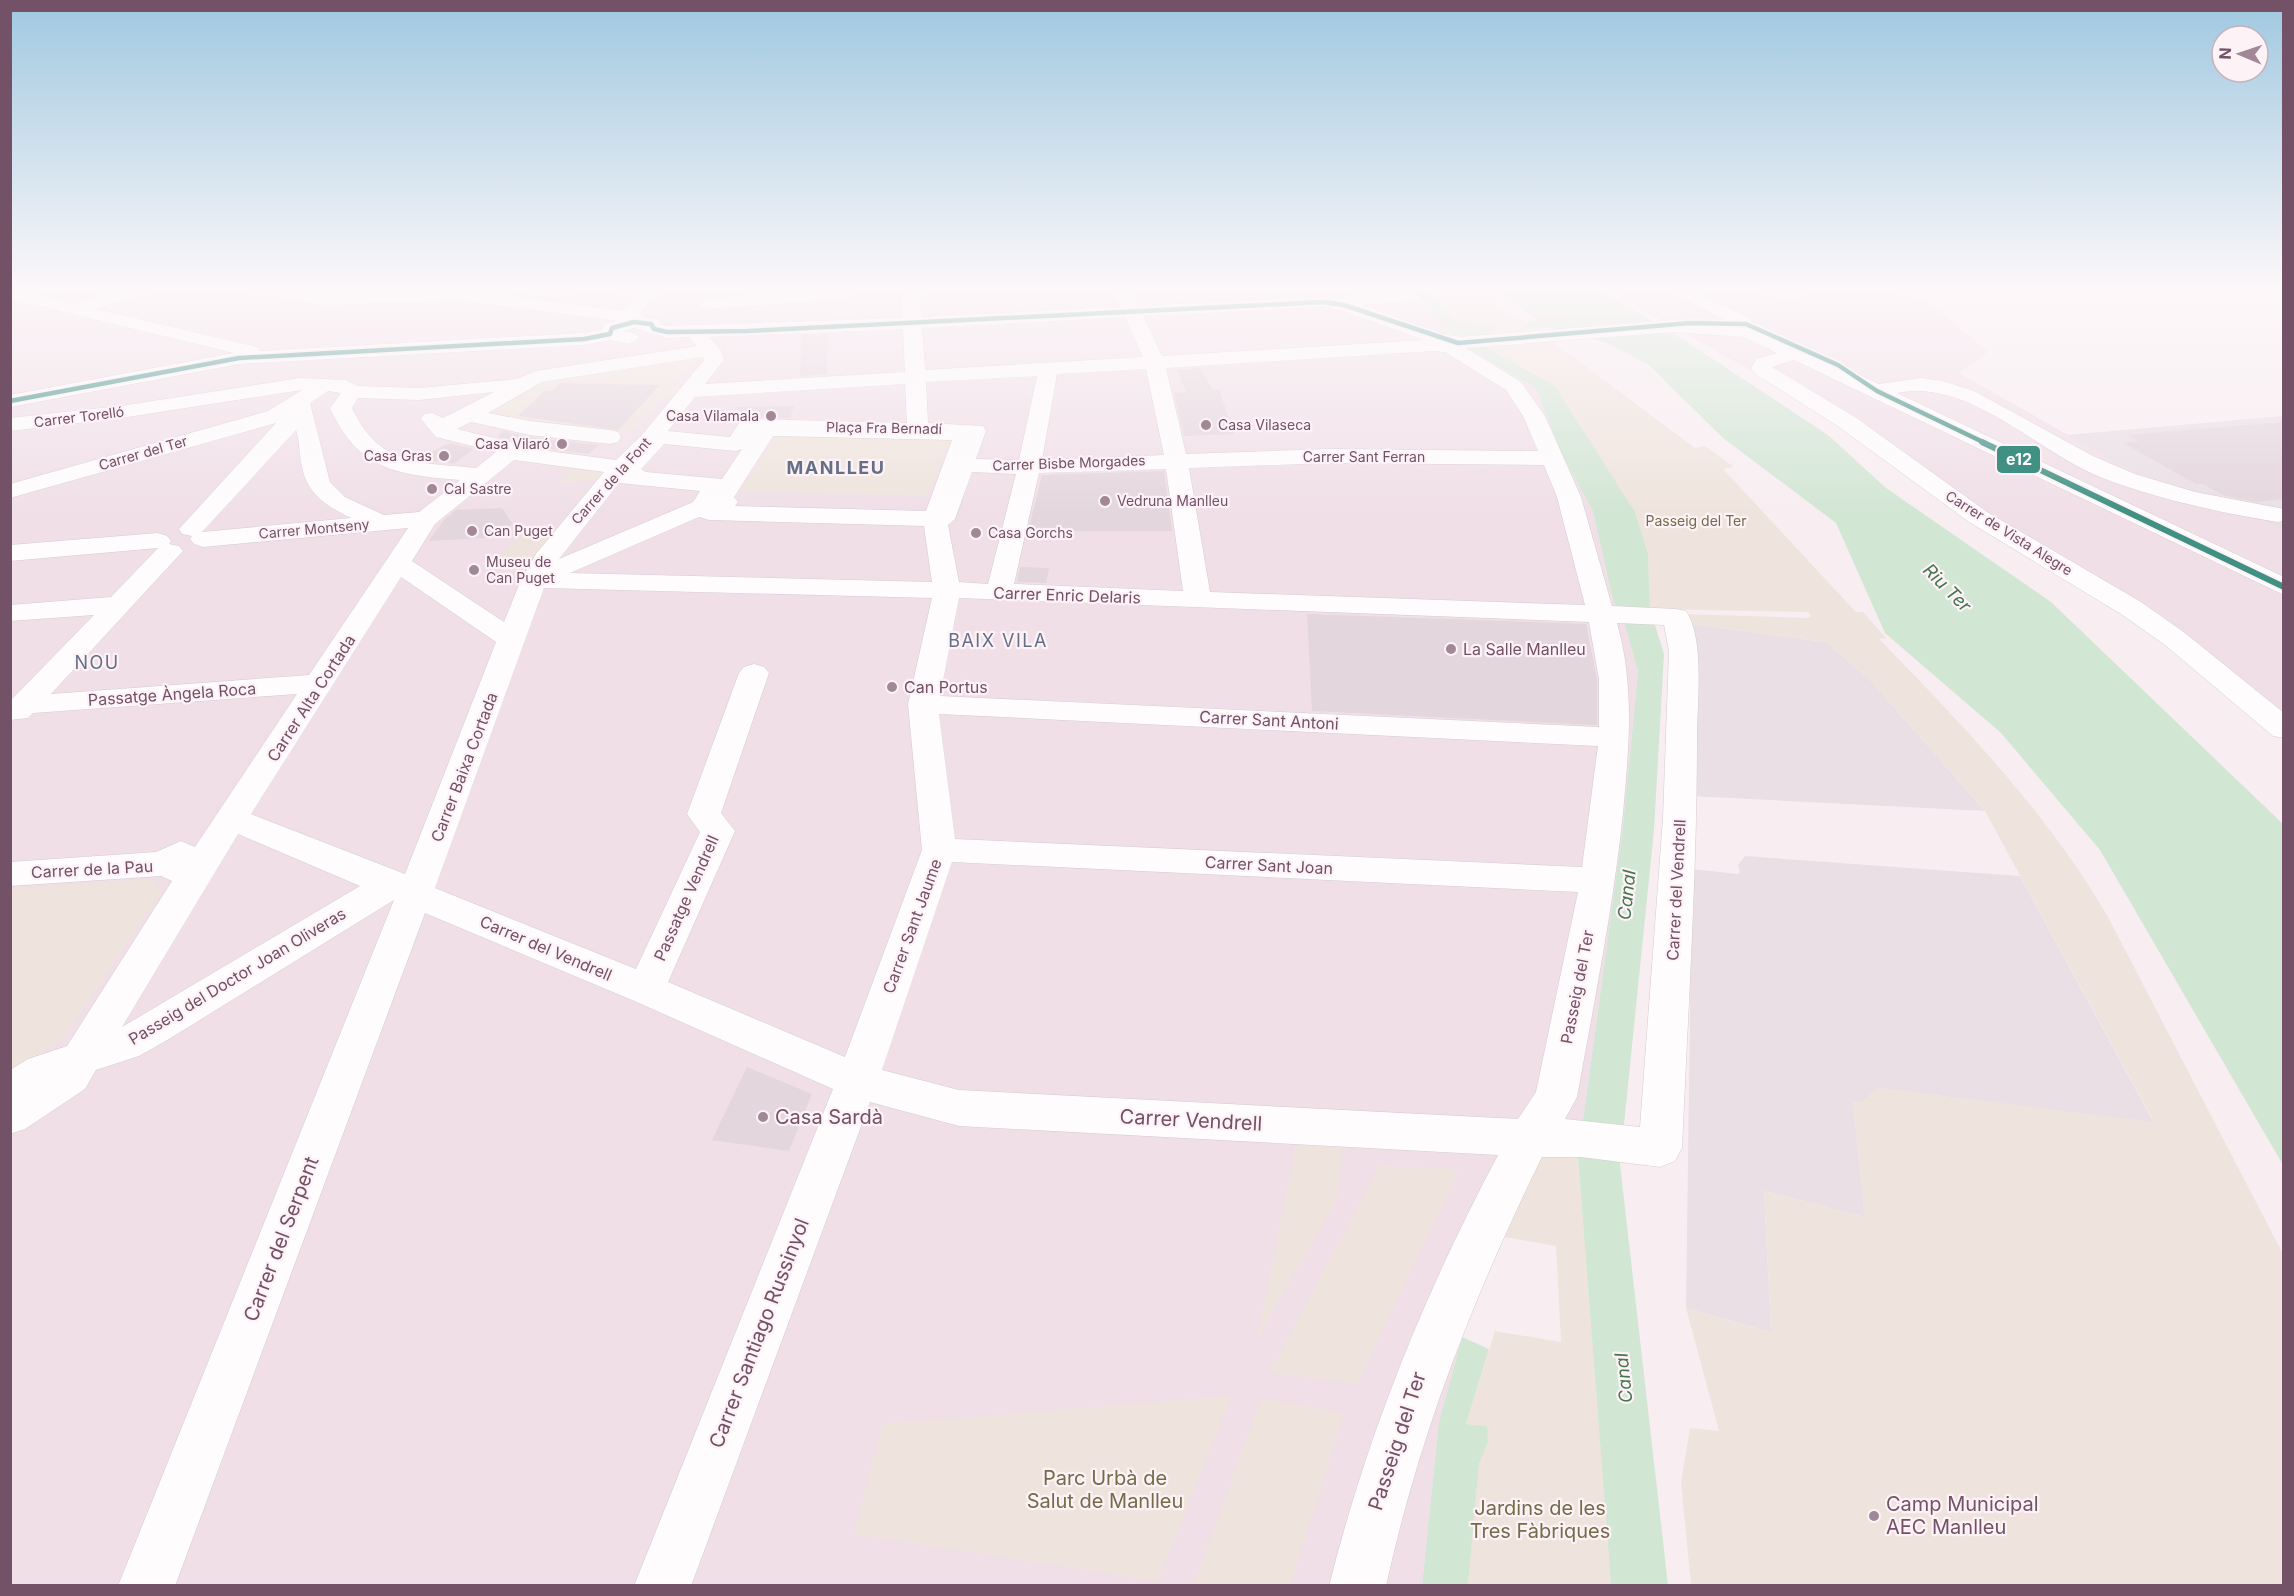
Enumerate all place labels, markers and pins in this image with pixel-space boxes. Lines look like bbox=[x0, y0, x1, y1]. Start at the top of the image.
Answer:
place label: Casa Vilamala bbox=[666, 407, 759, 424]
marker: Casa Vilamala bbox=[764, 409, 778, 423]
place label: Casa Vilaseca bbox=[1218, 416, 1311, 433]
marker: Casa Vilaseca bbox=[1199, 418, 1213, 432]
place label: Casa Vilaró bbox=[475, 435, 550, 452]
marker: Casa Vilaró bbox=[555, 437, 569, 451]
place label: Casa Gras bbox=[364, 447, 432, 464]
marker: Casa Gras bbox=[437, 449, 451, 463]
place label: Cal Sastre bbox=[444, 480, 511, 497]
marker: Cal Sastre bbox=[425, 482, 439, 496]
place label: Vedruna Manlleu bbox=[1117, 492, 1228, 509]
marker: Vedruna Manlleu bbox=[1098, 494, 1112, 508]
place label: Can Puget bbox=[484, 522, 553, 539]
marker: Can Puget bbox=[465, 524, 479, 538]
place label: Casa Gorchs bbox=[988, 524, 1073, 541]
marker: Casa Gorchs bbox=[969, 526, 983, 540]
place label: Museu de Can Puget bbox=[486, 553, 555, 586]
marker: Museu de Can Puget bbox=[467, 563, 481, 577]
place label: La Salle Manlleu bbox=[1463, 639, 1586, 659]
marker: La Salle Manlleu bbox=[1444, 642, 1458, 656]
place label: Can Portus bbox=[904, 677, 988, 697]
marker: Can Portus bbox=[885, 680, 899, 694]
place label: Casa Sardà bbox=[775, 1105, 883, 1129]
marker: Casa Sardà bbox=[756, 1110, 770, 1124]
place label: Camp Municipal AEC Manlleu bbox=[1886, 1492, 2039, 1539]
marker: Camp Municipal AEC Manlleu bbox=[1867, 1509, 1881, 1523]

